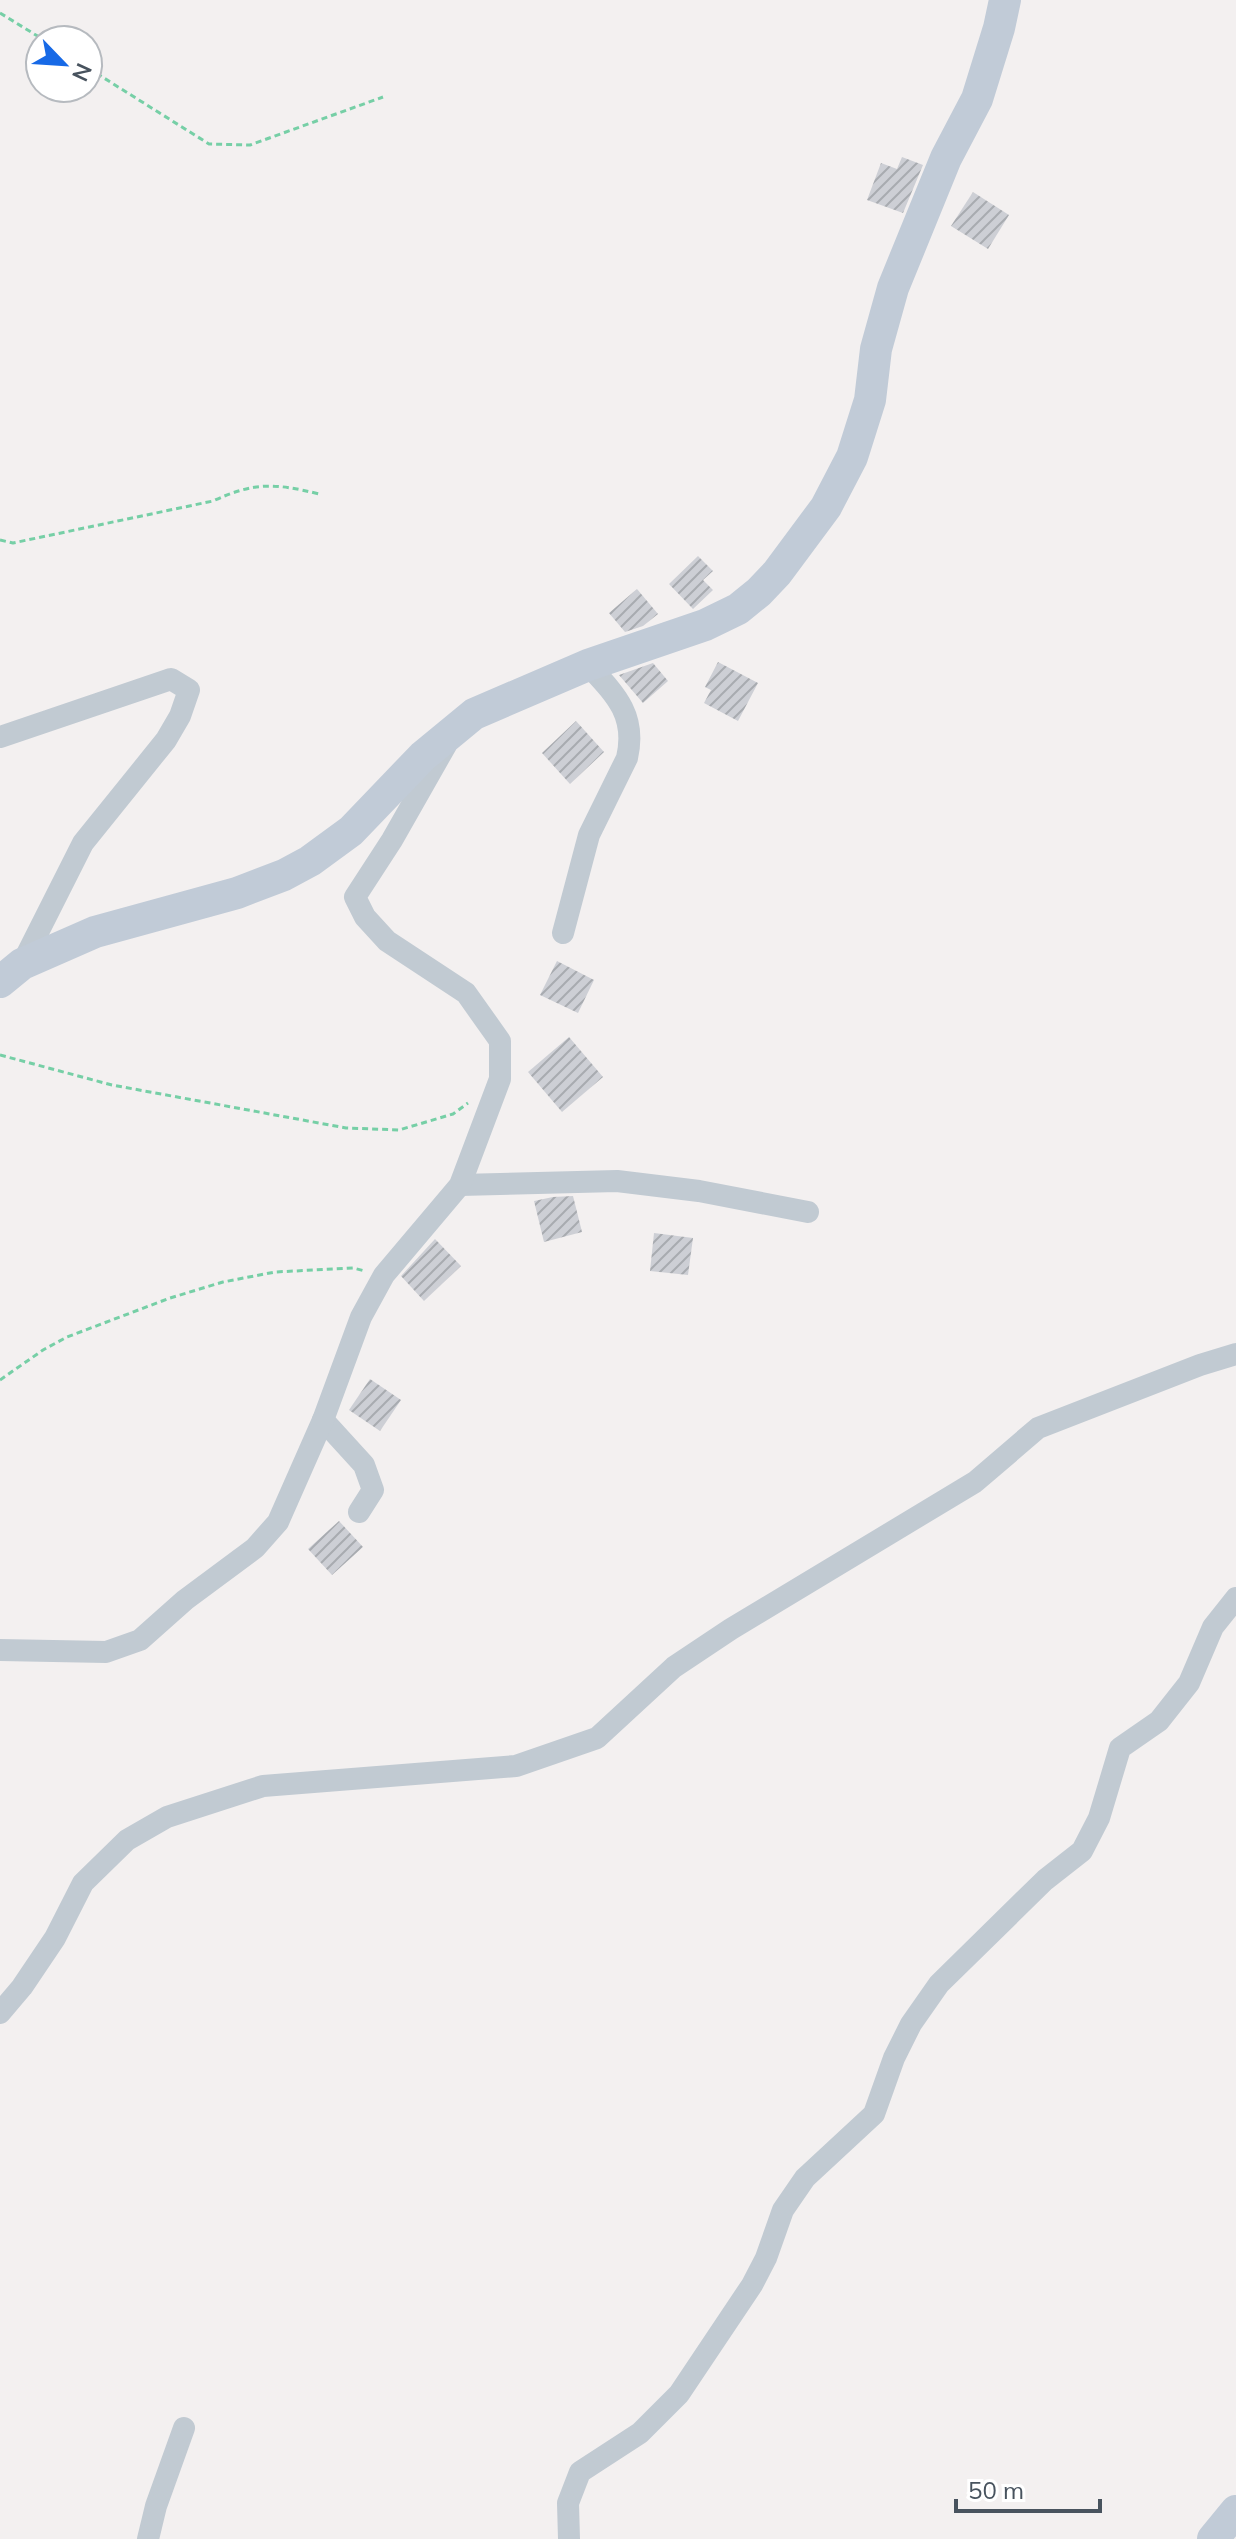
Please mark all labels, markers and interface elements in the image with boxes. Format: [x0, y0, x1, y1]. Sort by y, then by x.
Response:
north arrow [24, 24, 104, 104]
text: N [66, 59, 98, 86]
scale bar [956, 2463, 1100, 2513]
text: 50 m [968, 2475, 1024, 2505]

